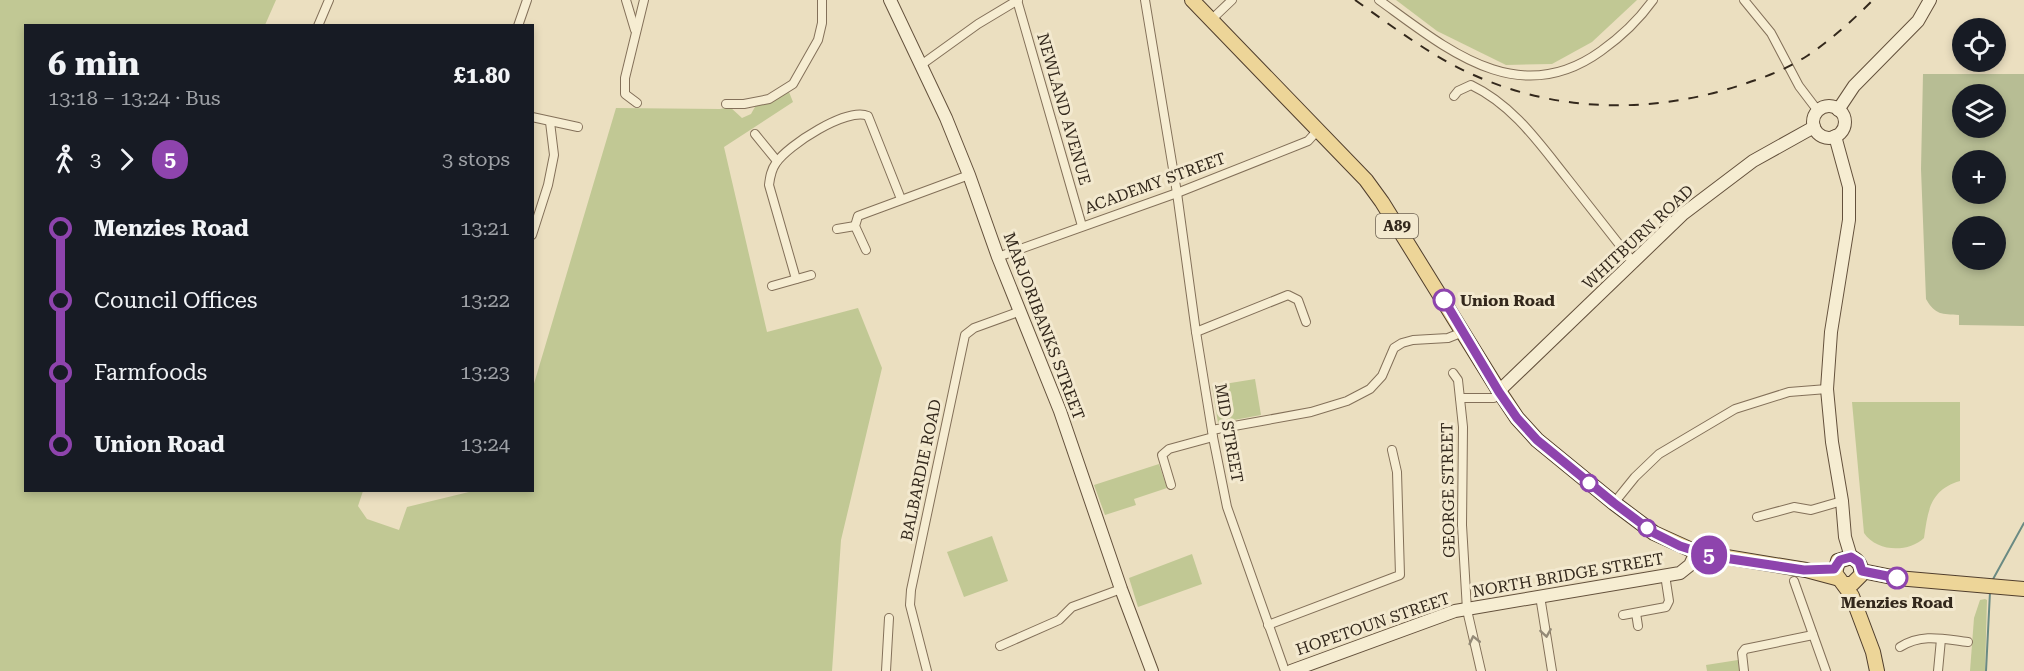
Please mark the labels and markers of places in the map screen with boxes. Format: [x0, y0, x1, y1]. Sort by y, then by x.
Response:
marker: Union Road [1433, 289, 1455, 311]
place label: Union Road [1460, 291, 1555, 310]
unlabelled marker [1580, 474, 1598, 492]
unlabelled marker [1638, 519, 1656, 537]
marker: Menzies Road [1886, 567, 1908, 589]
place label: Menzies Road [1841, 593, 1954, 612]

